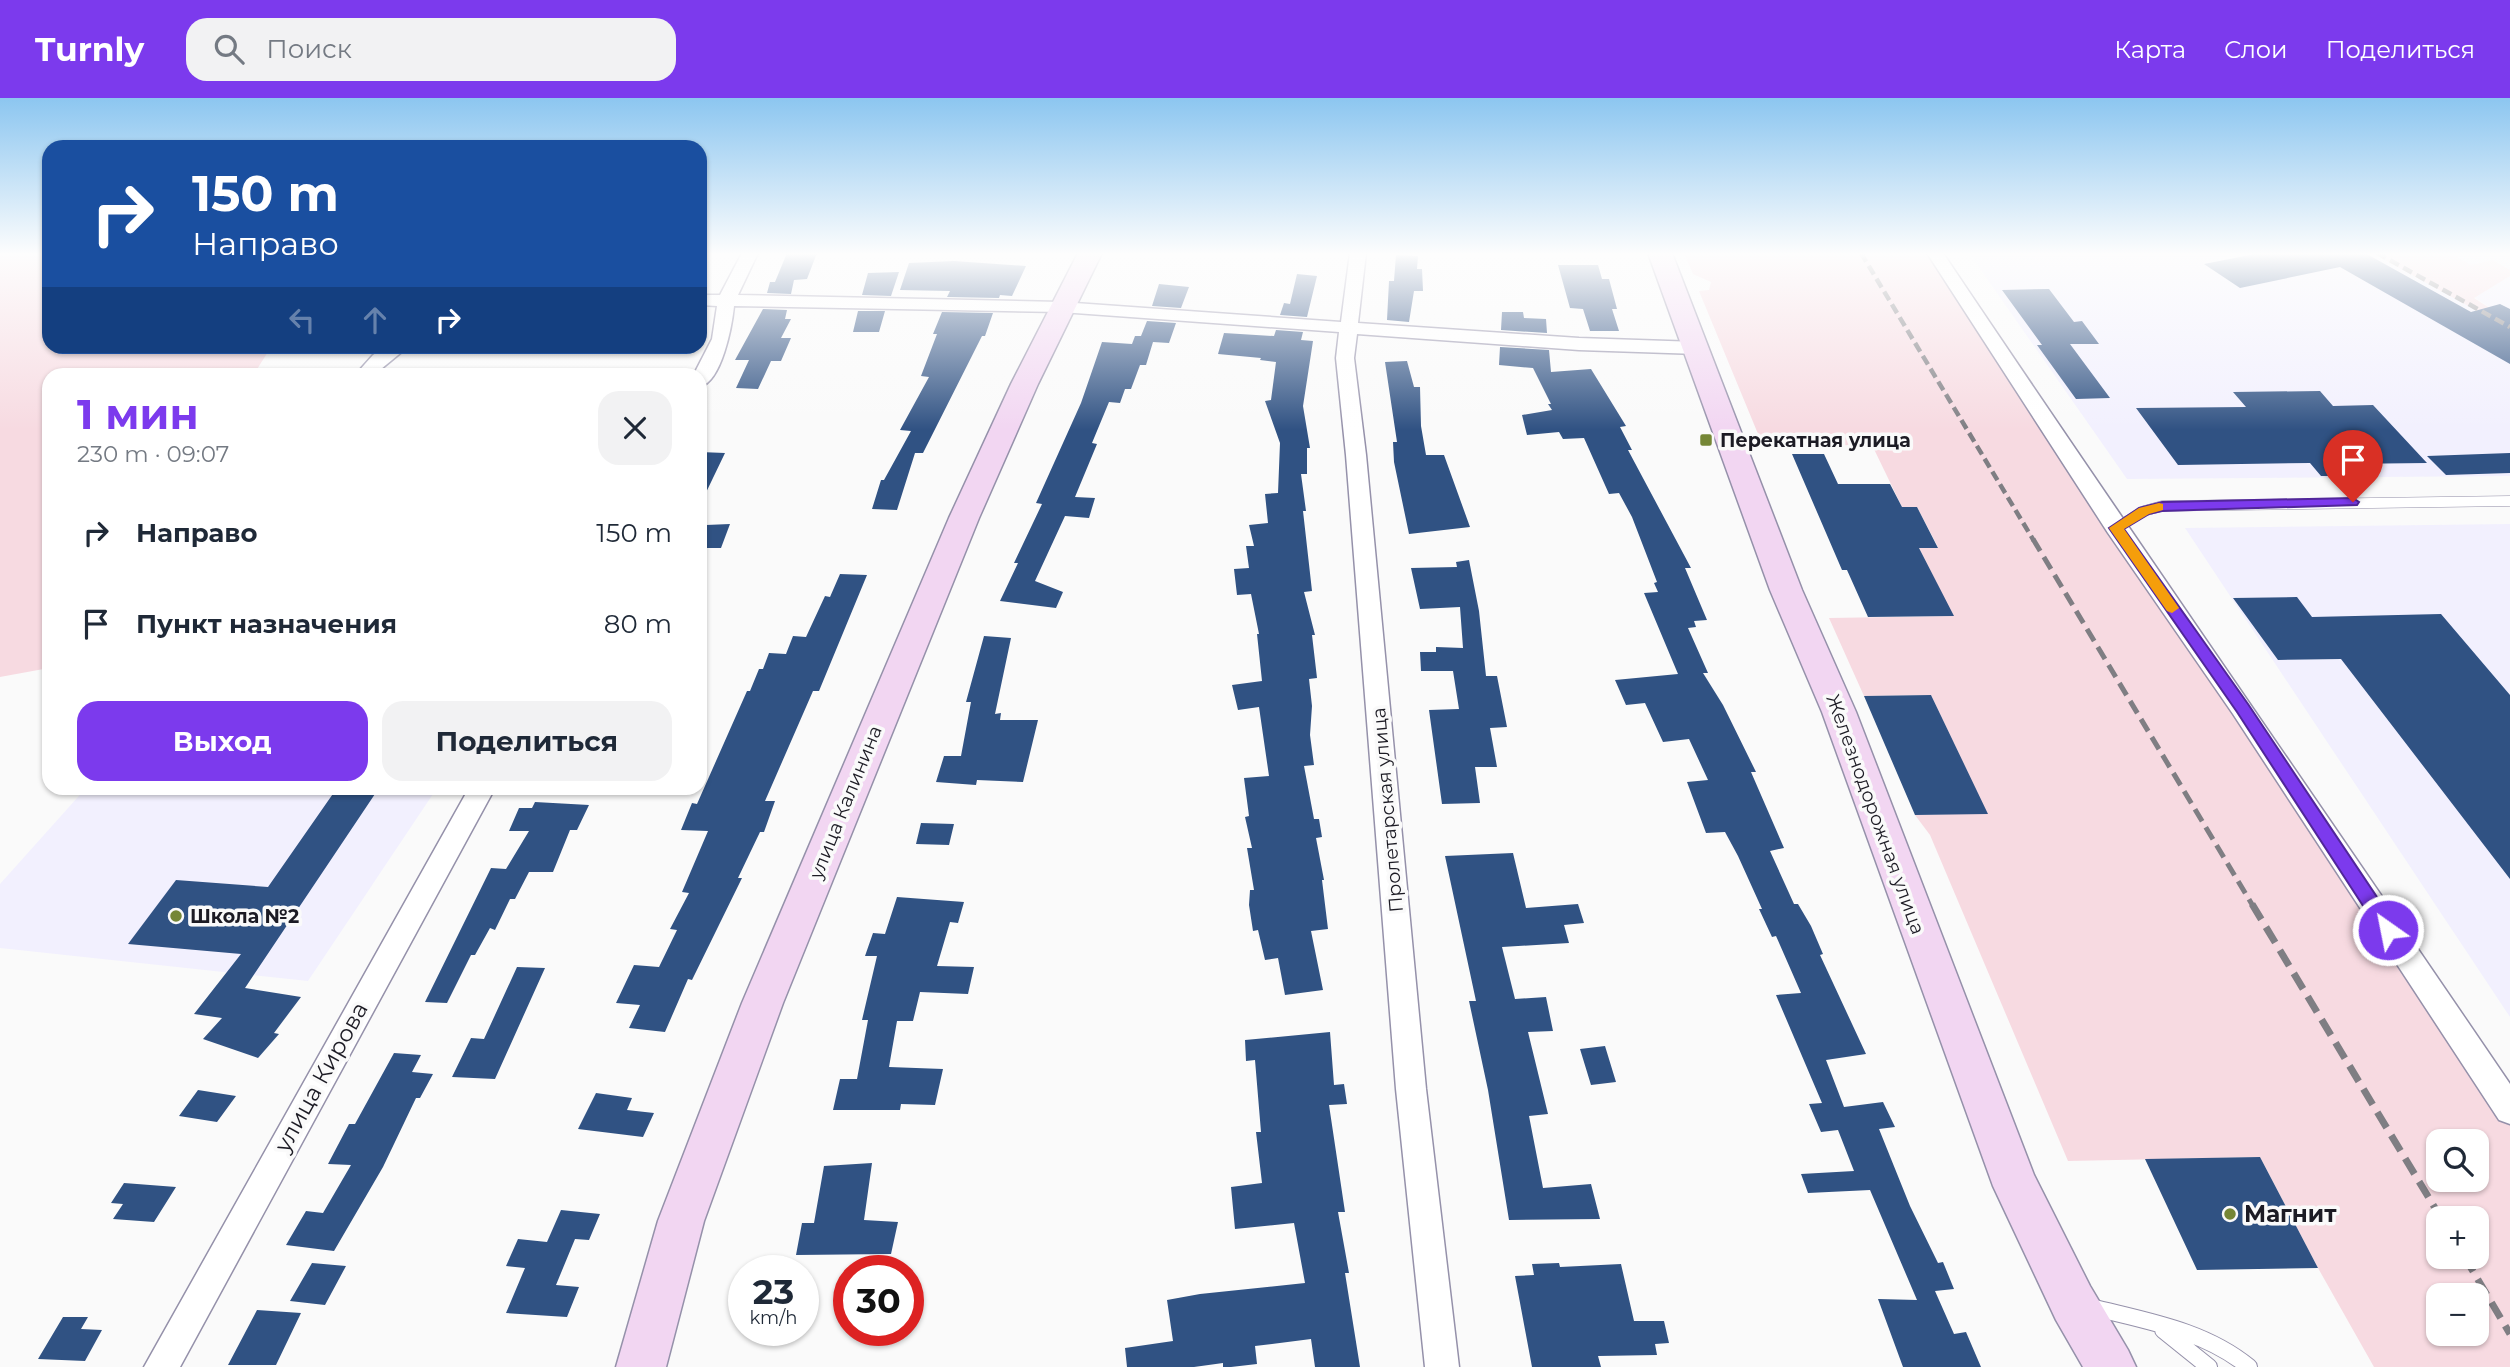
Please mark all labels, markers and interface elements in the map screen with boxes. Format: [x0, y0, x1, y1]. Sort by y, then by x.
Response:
search box [186, 18, 676, 81]
text: Turnly [35, 29, 144, 69]
icon: search [210, 30, 248, 68]
text: Поиск [266, 33, 352, 65]
text: Карта [2114, 35, 2186, 64]
text: Слои [2224, 35, 2288, 64]
text: Поделиться [2326, 35, 2475, 64]
text: 150 m [192, 164, 339, 223]
icon: right [77, 168, 168, 259]
text: Направо [192, 224, 339, 263]
icon: left [283, 301, 321, 339]
icon: ahead [356, 301, 394, 339]
icon: right [429, 301, 467, 339]
text: 1 мин [77, 388, 199, 440]
button: close [598, 391, 672, 465]
place label: Перекатная улица [1720, 429, 1911, 452]
pin [2323, 430, 2383, 502]
marker: Перекатная улица [1698, 432, 1714, 448]
text: 230 m · 09:07 [77, 440, 229, 468]
icon: arrive [2334, 441, 2372, 479]
icon: right [77, 514, 115, 552]
text: Направо [136, 517, 257, 549]
text: 150 m [596, 517, 672, 549]
icon: arrive [77, 605, 115, 643]
text: Пункт назначения [136, 608, 397, 640]
text: 80 m [604, 608, 672, 640]
street label: Железнодорожная улица [1821, 691, 1930, 937]
button: Выход [77, 701, 368, 781]
button: Поделиться [382, 701, 672, 781]
street label: Пролетарская улица [1367, 707, 1408, 913]
street label: улица Калинина [804, 722, 887, 883]
position arrow [2351, 893, 2425, 967]
place label: Школа №2 [190, 905, 299, 928]
marker: Школа №2 [168, 908, 184, 924]
street label: улица Кирова [268, 997, 374, 1158]
map controls [2426, 1129, 2489, 1346]
button: search [2426, 1129, 2489, 1192]
place label: Магнит [2244, 1200, 2337, 1228]
marker: Магнит [2222, 1206, 2238, 1222]
button: + [2426, 1206, 2489, 1269]
speed limit sign: 30 [833, 1255, 924, 1346]
text: 23 [753, 1270, 794, 1313]
button: − [2426, 1283, 2489, 1346]
text: km/h [749, 1307, 798, 1329]

